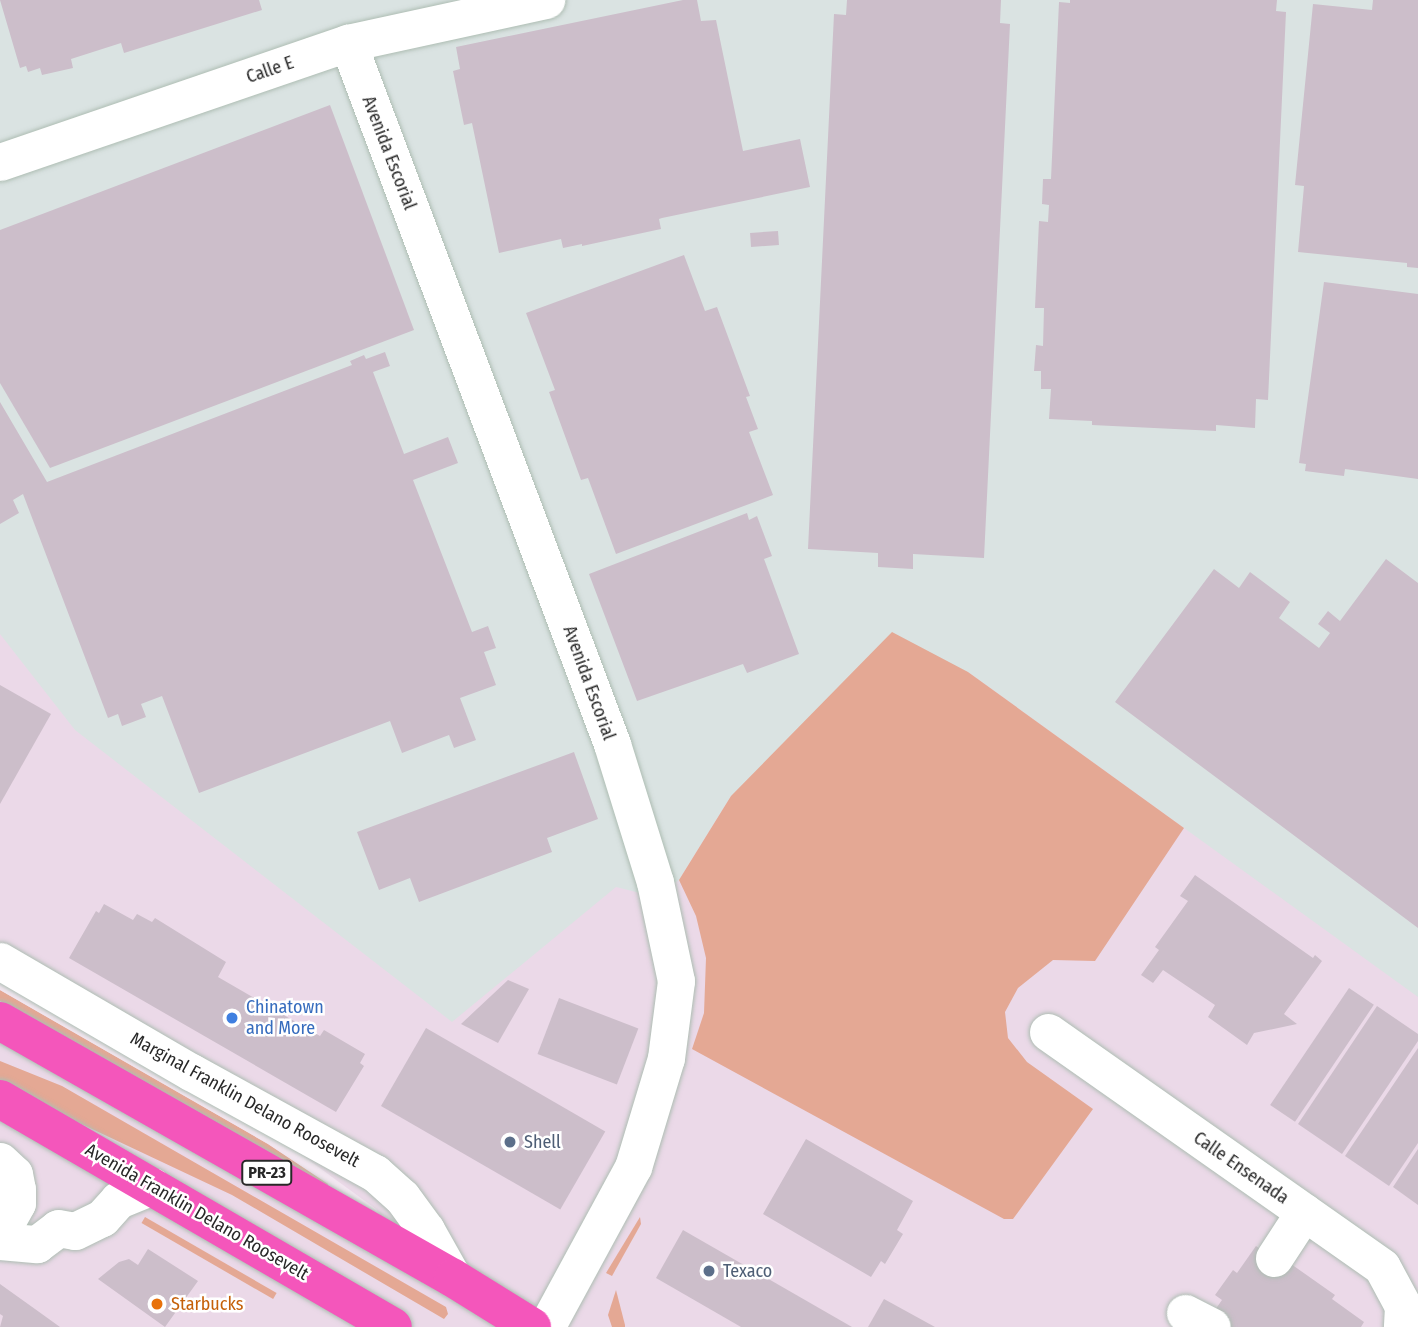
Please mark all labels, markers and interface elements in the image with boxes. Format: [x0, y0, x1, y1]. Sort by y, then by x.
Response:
street label: Calle E [244, 52, 296, 88]
street label: Avenida Escorial [357, 93, 421, 213]
street label: Avenida Escorial [558, 623, 620, 743]
place label: Chinatown and More [246, 997, 324, 1040]
marker: Chinatown and More [224, 1010, 240, 1026]
street label: Marginal Franklin Delano Roosevelt [127, 1028, 363, 1172]
street label: Calle Ensenada [1189, 1127, 1293, 1209]
place label: Shell [524, 1131, 561, 1153]
marker: Shell [502, 1134, 518, 1150]
street label: Avenida Franklin Delano Roosevelt [82, 1139, 312, 1285]
road number: PR-23 [241, 1161, 293, 1186]
place label: Texaco [723, 1260, 772, 1282]
marker: Texaco [701, 1263, 717, 1279]
place label: Starbucks [171, 1293, 243, 1315]
marker: Starbucks [149, 1296, 165, 1312]

